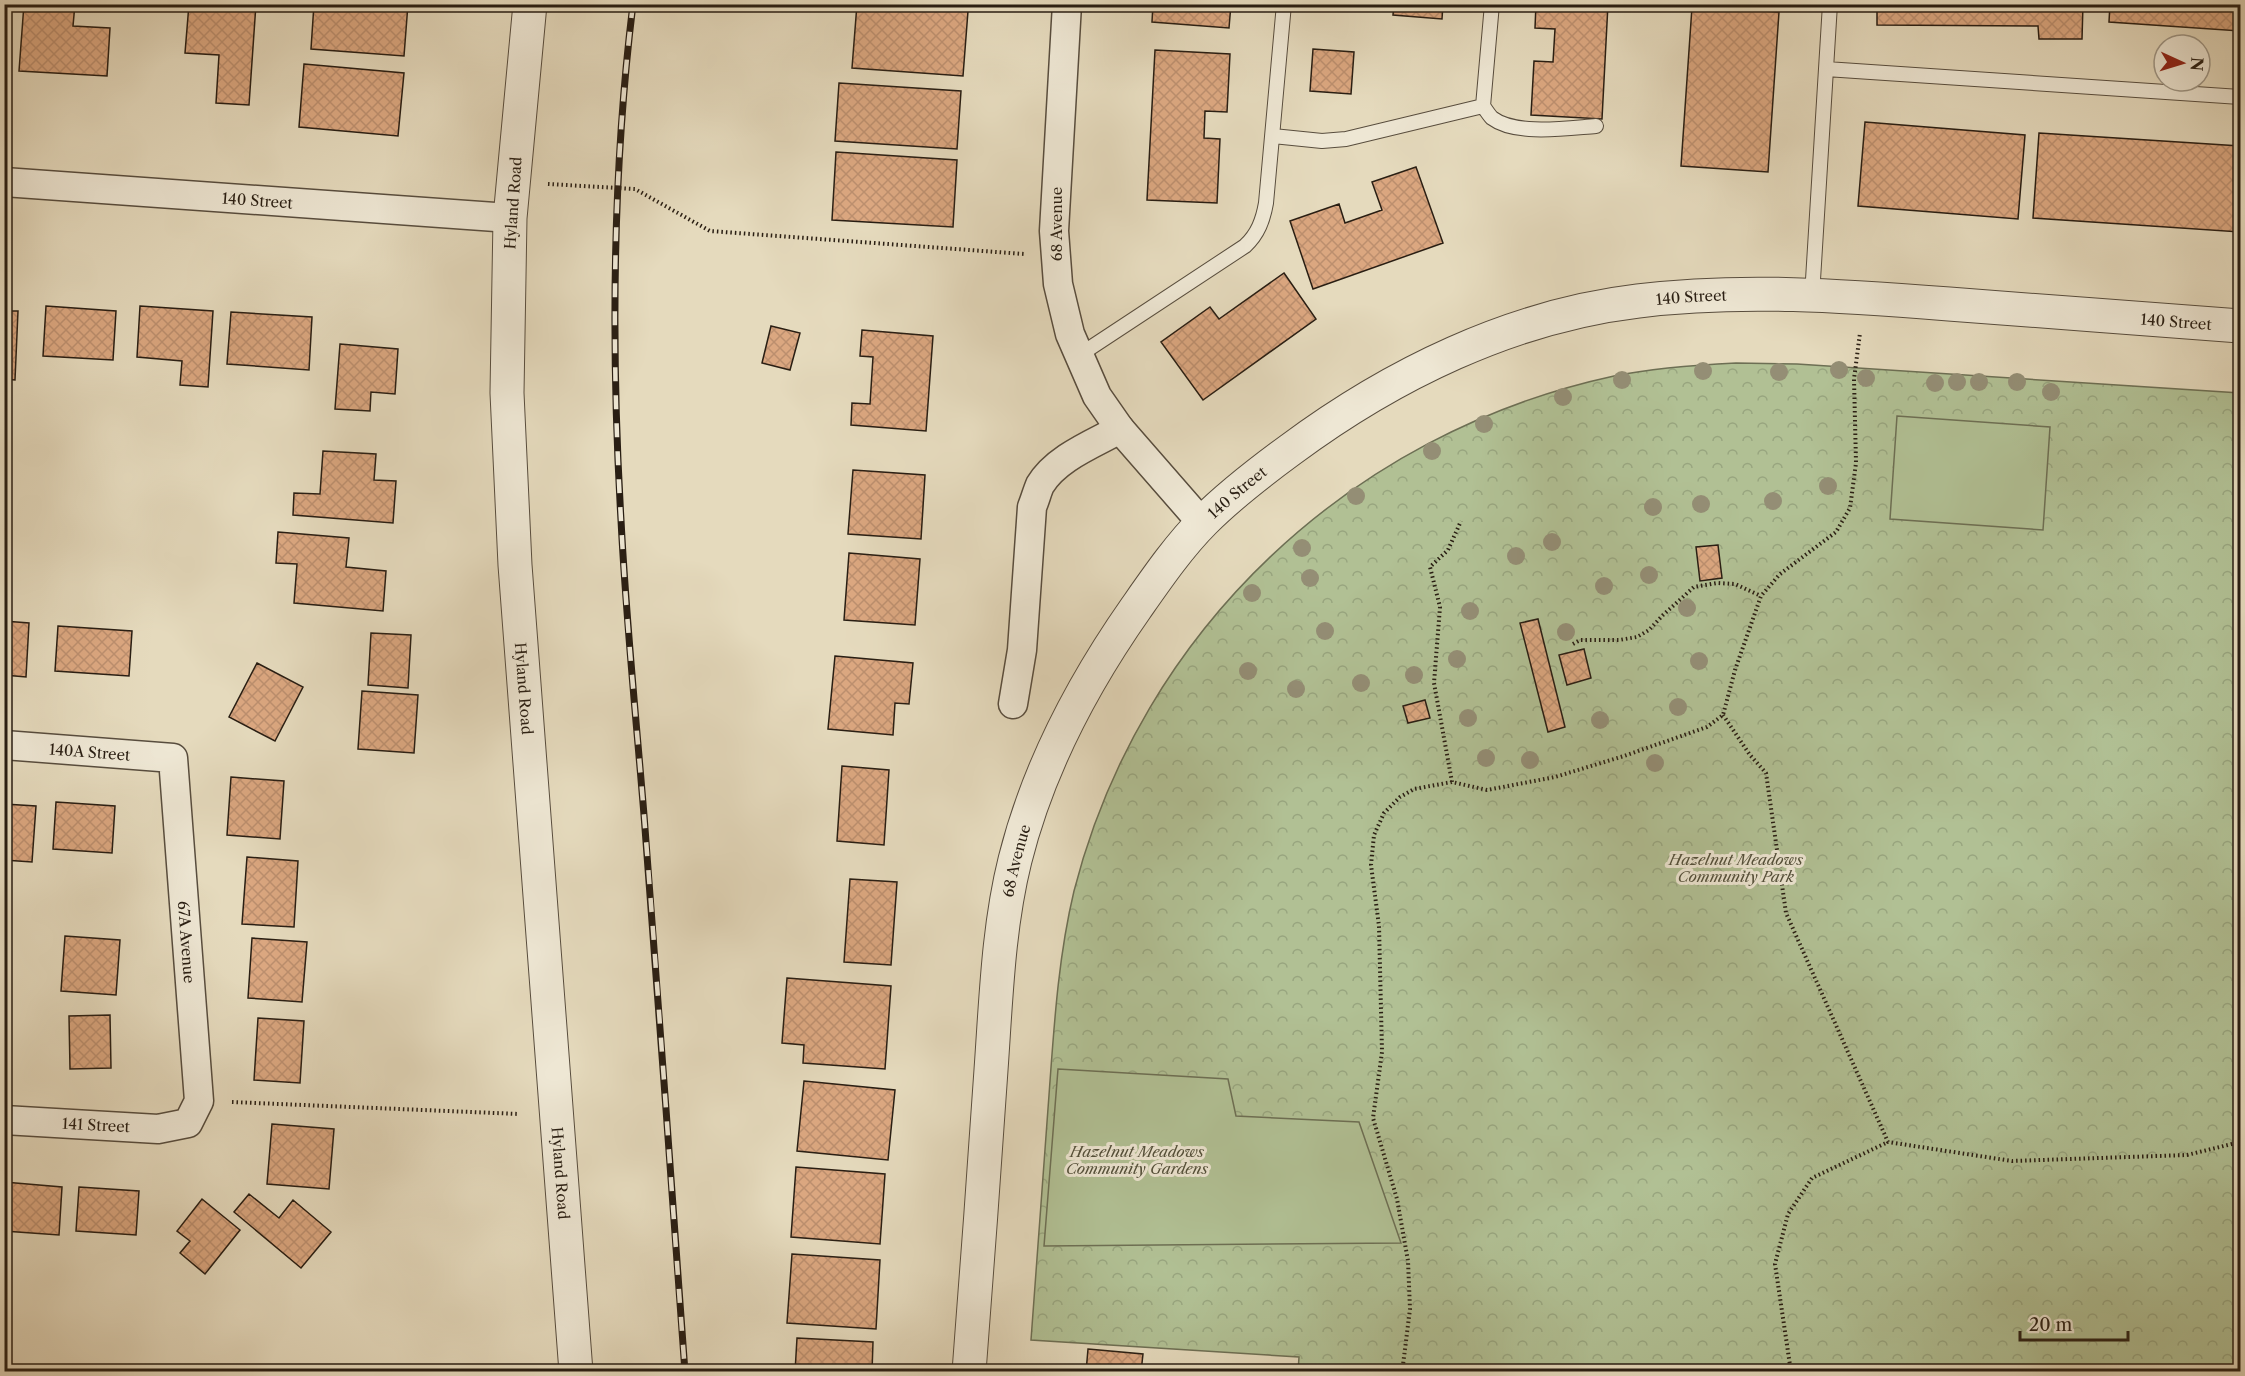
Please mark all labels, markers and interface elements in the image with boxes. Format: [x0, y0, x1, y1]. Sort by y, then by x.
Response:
north arrow [2152, 33, 2212, 93]
text: N [2186, 56, 2207, 72]
street label: Hyland Road [500, 156, 526, 250]
street label: 68 Avenue [1047, 187, 1066, 261]
street label: 140 Street [221, 188, 294, 212]
street label: 140 Street [1655, 285, 1728, 308]
street label: 140 Street [2140, 309, 2213, 333]
street label: 140 Street [1203, 461, 1271, 522]
street label: Hyland Road [511, 642, 537, 736]
street label: 140A Street [48, 739, 132, 764]
street label: 68 Avenue [998, 822, 1034, 899]
park label: Hazelnut Meadows Community Park [1668, 850, 1804, 886]
street label: 67A Avenue [174, 900, 200, 984]
street label: 141 Street [62, 1114, 131, 1136]
street label: Hyland Road [548, 1126, 574, 1220]
park label: Hazelnut Meadows Community Gardens [1066, 1142, 1208, 1178]
scale bar [2020, 1304, 2128, 1342]
text: 20 m [2029, 1314, 2073, 1336]

